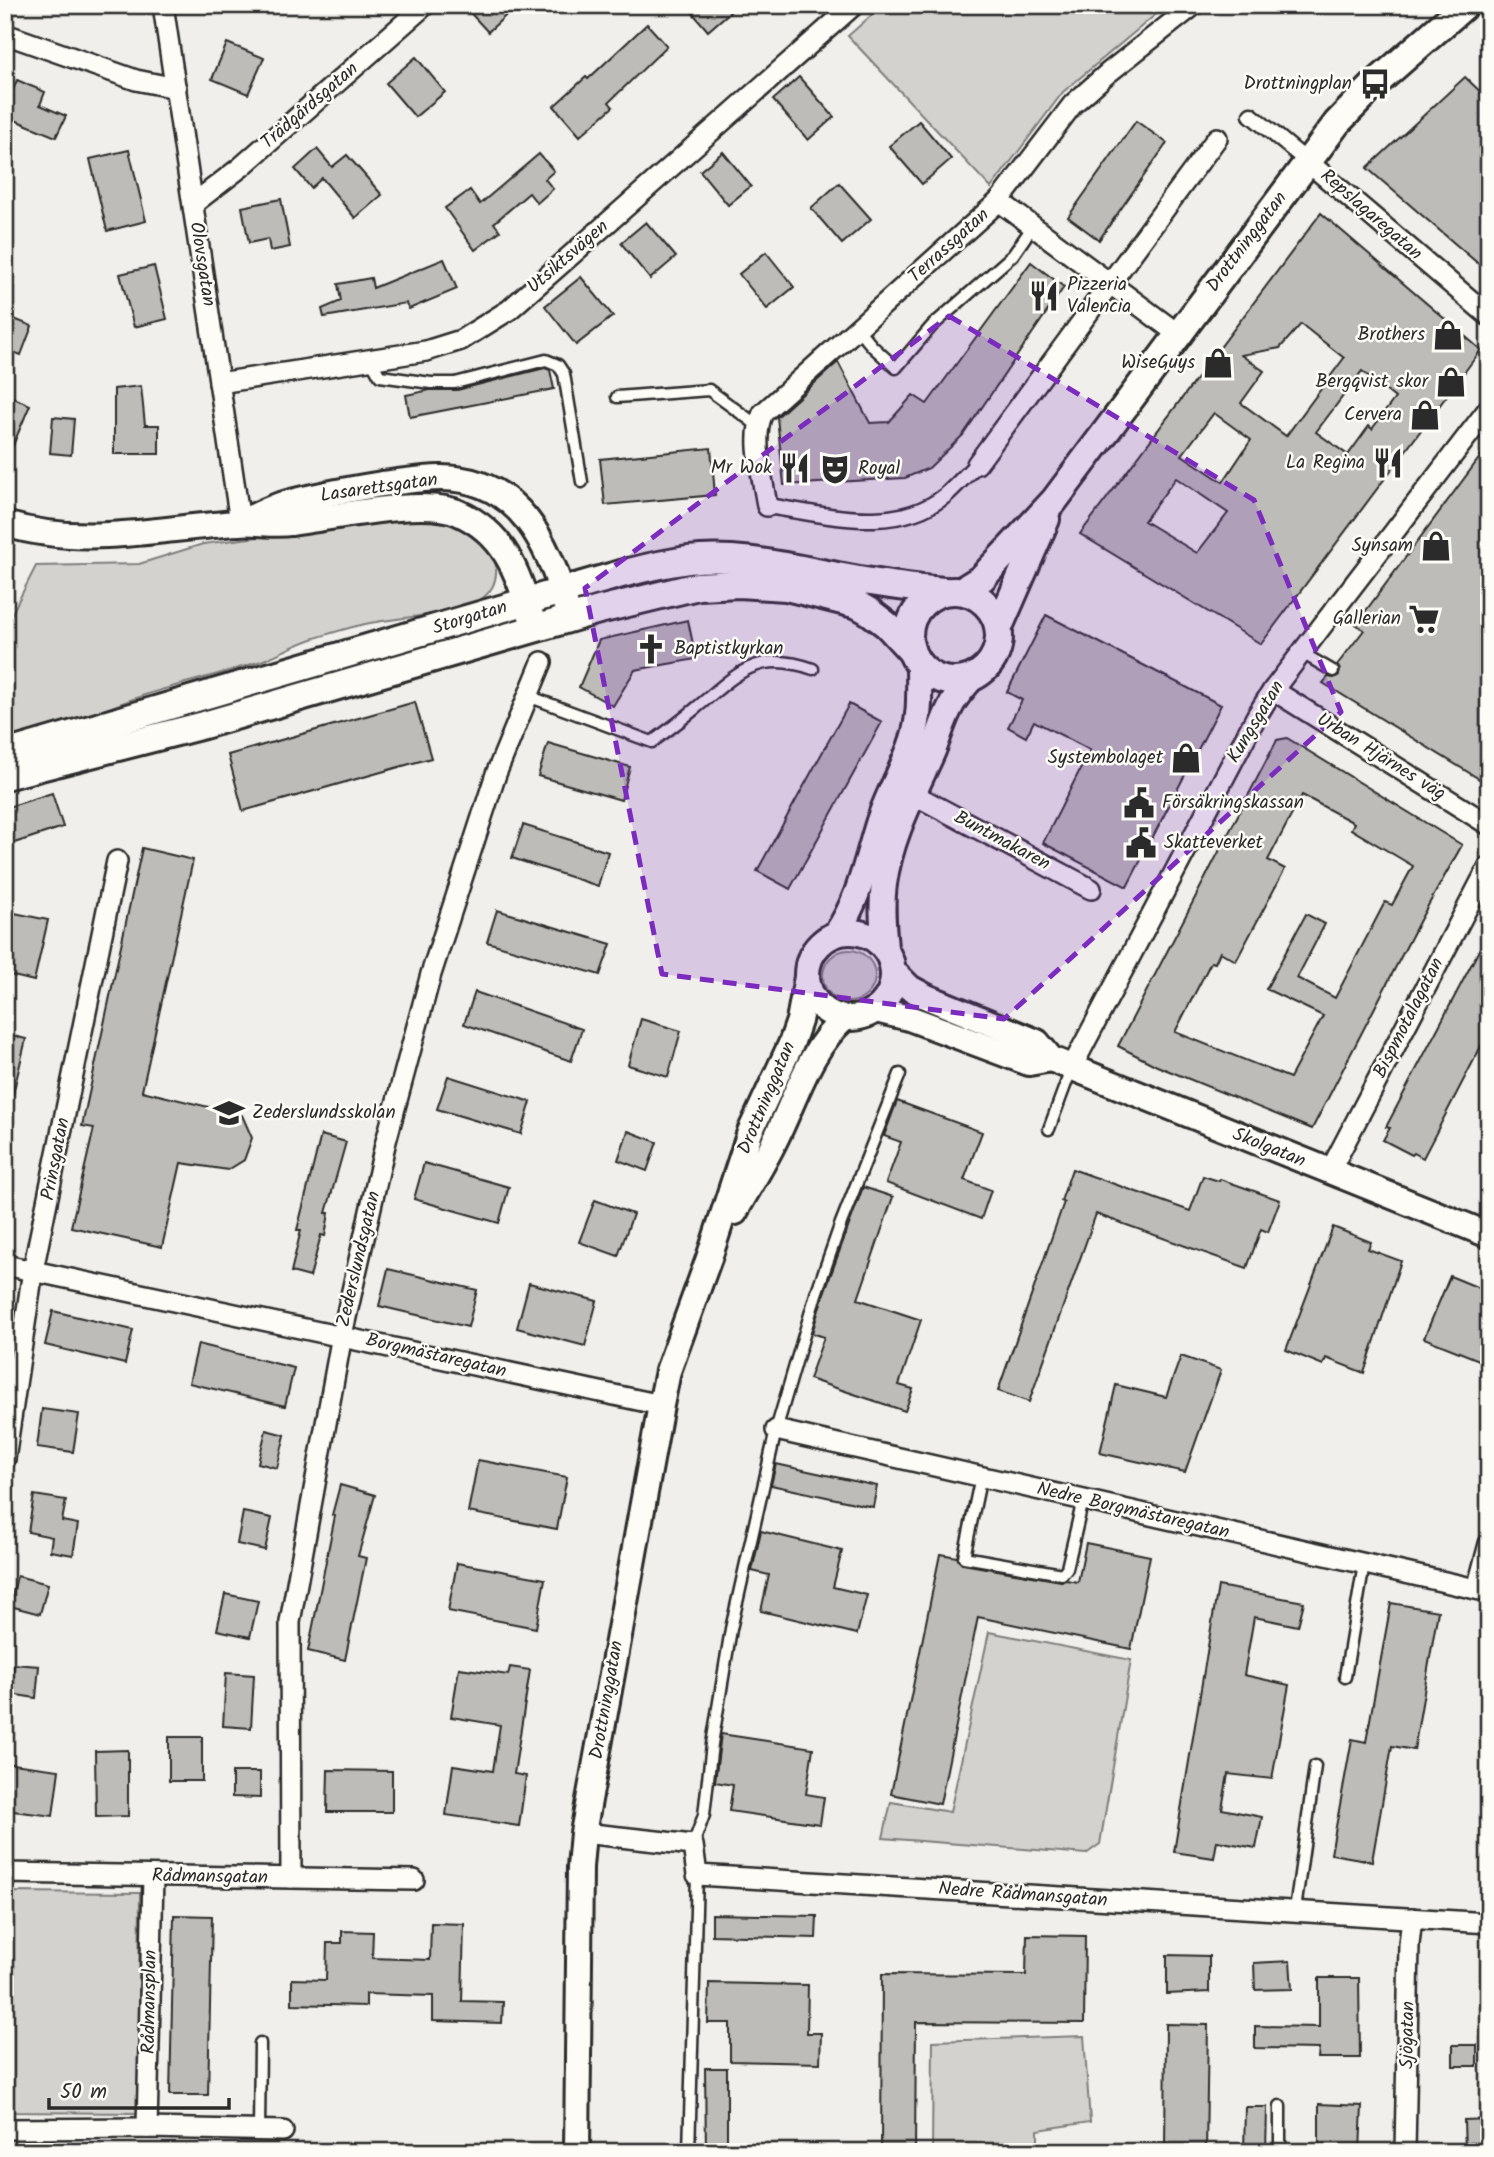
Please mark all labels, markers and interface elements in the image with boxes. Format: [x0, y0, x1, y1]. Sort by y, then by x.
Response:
street label: Trädgårdsgatan [254, 55, 366, 157]
bus stop icon: Drottningplan [1358, 67, 1392, 101]
place label: Drottningplan [1244, 69, 1352, 99]
street label: Repslagaregatan [1313, 162, 1429, 268]
street label: Drottninggatan [1199, 185, 1295, 299]
street label: Terrassgatan [902, 201, 996, 291]
street label: Utsiktsvägen [520, 213, 616, 301]
street label: Olovsgatan [181, 219, 223, 309]
place label: Pizzeria Valencia [1067, 270, 1131, 322]
restaurant icon: Pizzeria Valencia [1027, 279, 1061, 313]
shop icon: Brothers [1431, 318, 1465, 352]
place label: Brothers [1358, 320, 1425, 350]
shop icon: WiseGuys [1201, 346, 1235, 380]
place label: WiseGuys [1121, 348, 1195, 378]
shop icon: Bergqvist skor [1434, 365, 1468, 399]
place label: Bergqvist skor [1316, 367, 1430, 397]
shop icon: Cervera [1408, 398, 1442, 432]
place label: Cervera [1344, 400, 1402, 430]
restaurant icon: La Regina [1371, 446, 1405, 480]
place label: La Regina [1286, 448, 1365, 478]
restaurant icon: Mr Wok [778, 451, 812, 485]
theatre icon: Royal [818, 452, 852, 486]
place label: Mr Wok [711, 453, 772, 483]
place label: Royal [858, 454, 901, 484]
street label: Lasarettsgatan [318, 465, 440, 511]
shop icon: Synsam [1419, 529, 1453, 563]
place label: Synsam [1352, 531, 1413, 561]
street label: Storgatan [429, 592, 511, 644]
supermarket icon: Gallerian [1407, 602, 1441, 636]
place label: Gallerian [1333, 604, 1401, 634]
church icon: Baptistkyrkan [634, 632, 668, 666]
place label: Baptistkyrkan [674, 634, 783, 664]
street label: Kungsgatan [1219, 675, 1293, 769]
street label: Urban Hjärnes väg [1311, 705, 1451, 809]
shop icon: Systembolaget [1169, 741, 1203, 775]
place label: Systembolaget [1048, 743, 1164, 773]
public building icon: Försäkringskassan [1122, 786, 1156, 820]
place label: Försäkringskassan [1162, 788, 1304, 818]
street label: Buntmakaren [948, 803, 1056, 879]
public building icon: Skatteverket [1124, 826, 1158, 860]
place label: Skatteverket [1164, 828, 1263, 858]
street label: Bispmotalagatan [1366, 953, 1452, 1083]
street label: Drottninggatan [730, 1037, 804, 1159]
school or university icon: Zederslundsskolan [212, 1096, 246, 1130]
place label: Zederslundsskolan [252, 1098, 396, 1128]
street label: Prinsgatan [33, 1115, 79, 1203]
street label: Skolgatan [1228, 1120, 1310, 1176]
street label: Zederslundsgatan [329, 1188, 389, 1330]
street label: Borgmästaregatan [363, 1325, 509, 1387]
street label: Nedre Borgmästaregatan [1034, 1474, 1232, 1548]
street label: Drottninggatan [582, 1638, 632, 1762]
street label: Rådmansgatan [152, 1861, 268, 1893]
street label: Nedre Rådmansgatan [937, 1874, 1109, 1916]
street label: Rådmansplan [134, 1949, 166, 2055]
street label: Sjögatan [1392, 2001, 1424, 2069]
scale bar [49, 2066, 229, 2110]
text: 50 m [60, 2076, 107, 2109]

